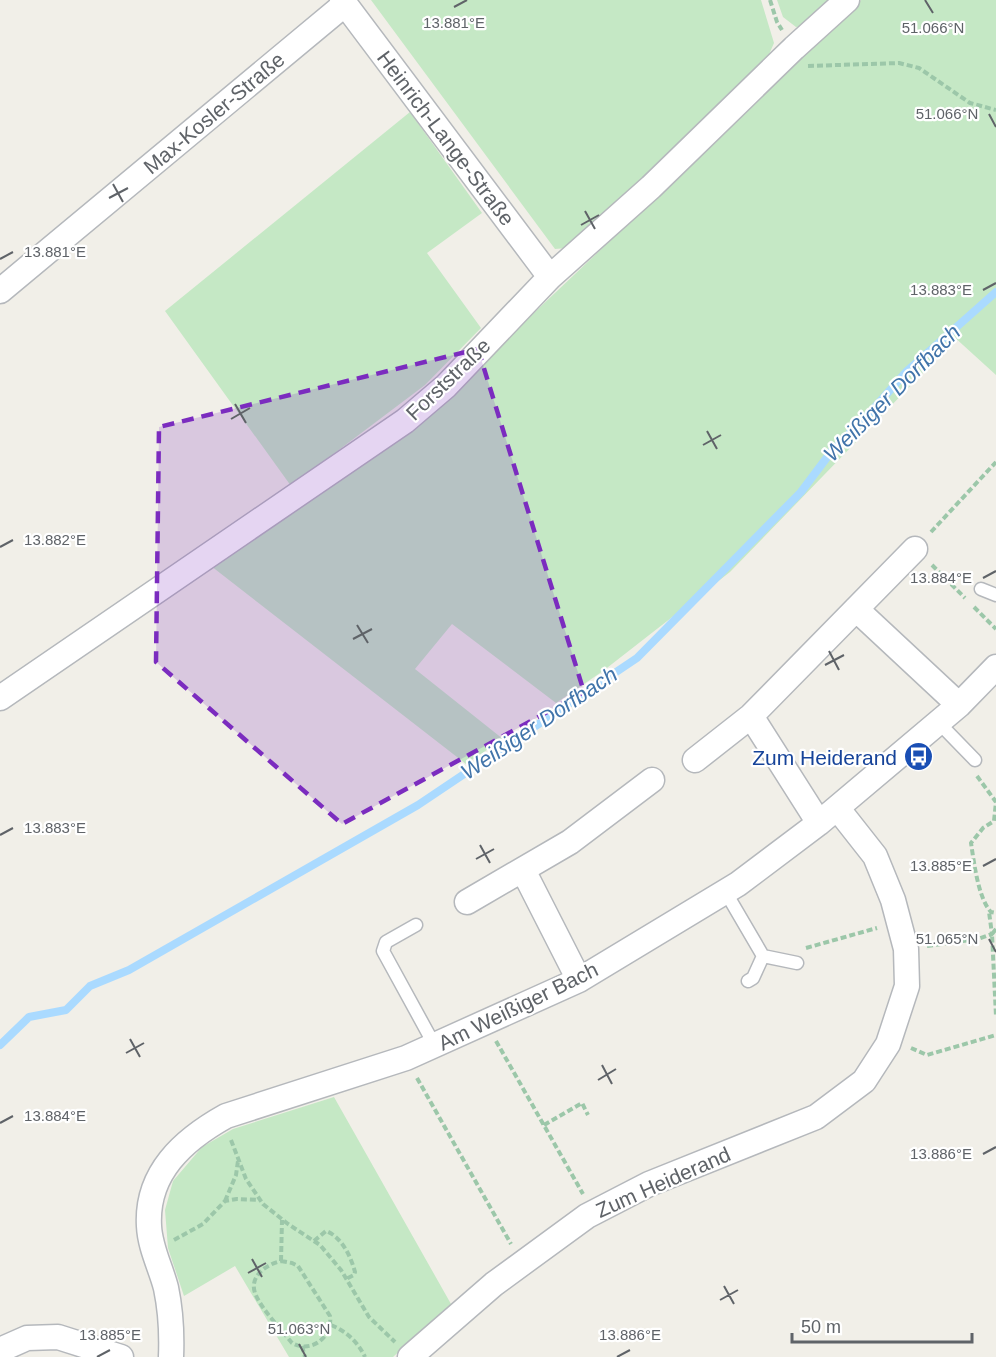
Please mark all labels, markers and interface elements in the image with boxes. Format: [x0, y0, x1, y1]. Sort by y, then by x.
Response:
text: 13.881°E [423, 14, 485, 31]
text: 51.066°N [902, 19, 964, 36]
street label: Heinrich-Lange-Straße [373, 46, 519, 230]
street label: Max-Kosler-Straße [139, 48, 289, 178]
text: 51.066°N [916, 105, 978, 122]
text: 13.881°E [24, 243, 86, 260]
text: 13.883°E [910, 281, 972, 298]
water label: Weißiger Dorfbach [818, 319, 966, 467]
street label: Forststraße [401, 333, 495, 425]
text: 13.882°E [24, 531, 86, 548]
text: 13.884°E [910, 569, 972, 586]
water label: Weißiger Dorfbach [456, 661, 622, 785]
bus stop icon: Zum Heiderand [902, 741, 934, 773]
place label: Zum Heiderand [752, 746, 897, 769]
text: 13.883°E [24, 819, 86, 836]
text: 13.885°E [910, 857, 972, 874]
text: 51.065°N [916, 930, 978, 947]
street label: Am Weißiger Bach [434, 957, 602, 1055]
text: 13.884°E [24, 1107, 86, 1124]
street label: Zum Heiderand [592, 1142, 734, 1222]
text: 13.886°E [910, 1145, 972, 1162]
scale bar [792, 1306, 972, 1344]
text: 50 m [801, 1317, 841, 1337]
text: 51.063°N [268, 1320, 330, 1337]
text: 13.885°E [79, 1326, 141, 1343]
text: 13.886°E [599, 1326, 661, 1343]

